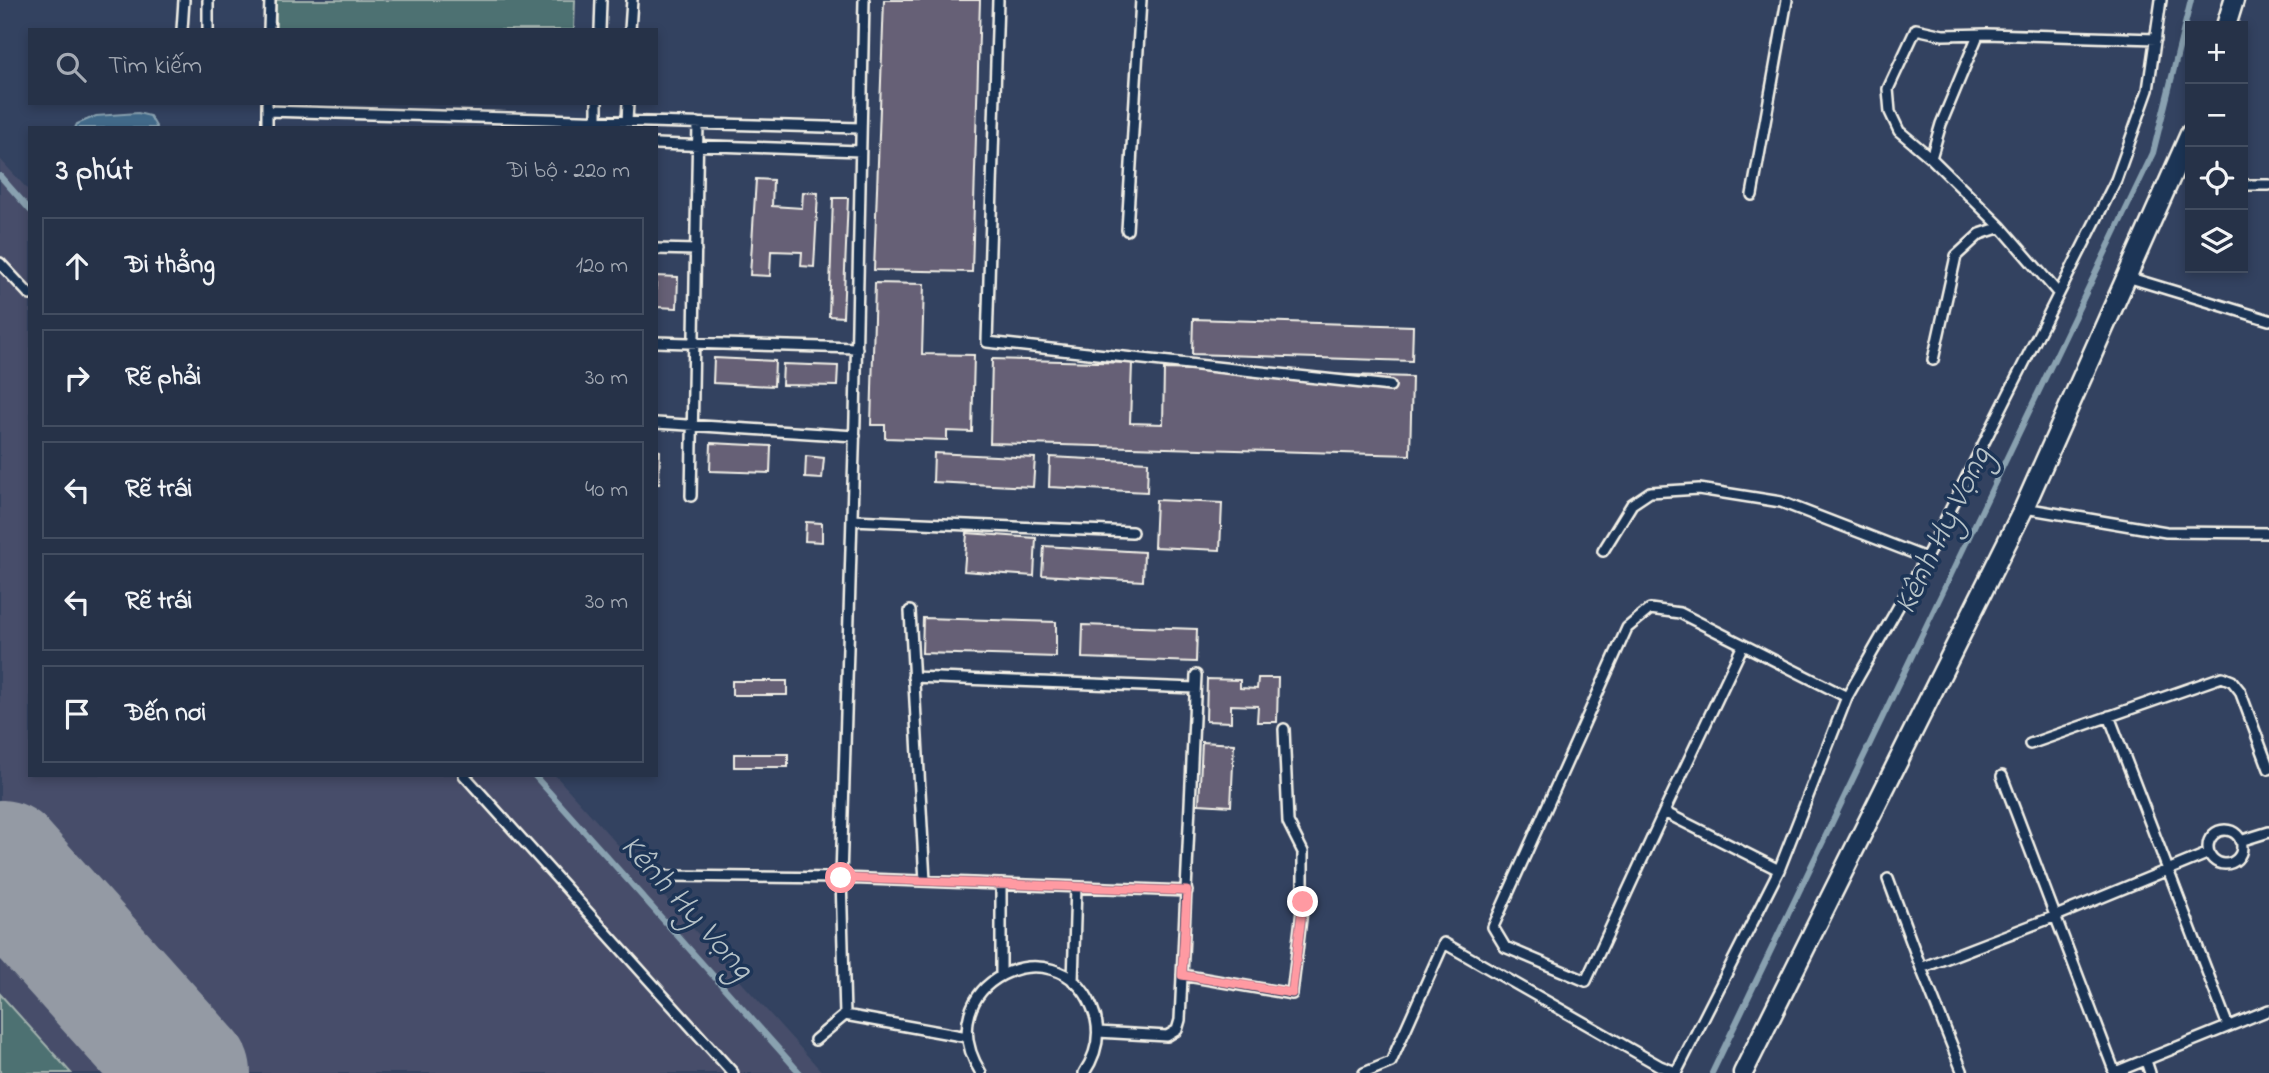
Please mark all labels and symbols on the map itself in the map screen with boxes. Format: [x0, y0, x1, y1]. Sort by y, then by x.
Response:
water label: Kênh Hy Vọng [1883, 438, 2007, 623]
water label: Kênh Hy Vọng [607, 825, 765, 993]
route start [825, 862, 856, 893]
route end [1287, 886, 1318, 917]

